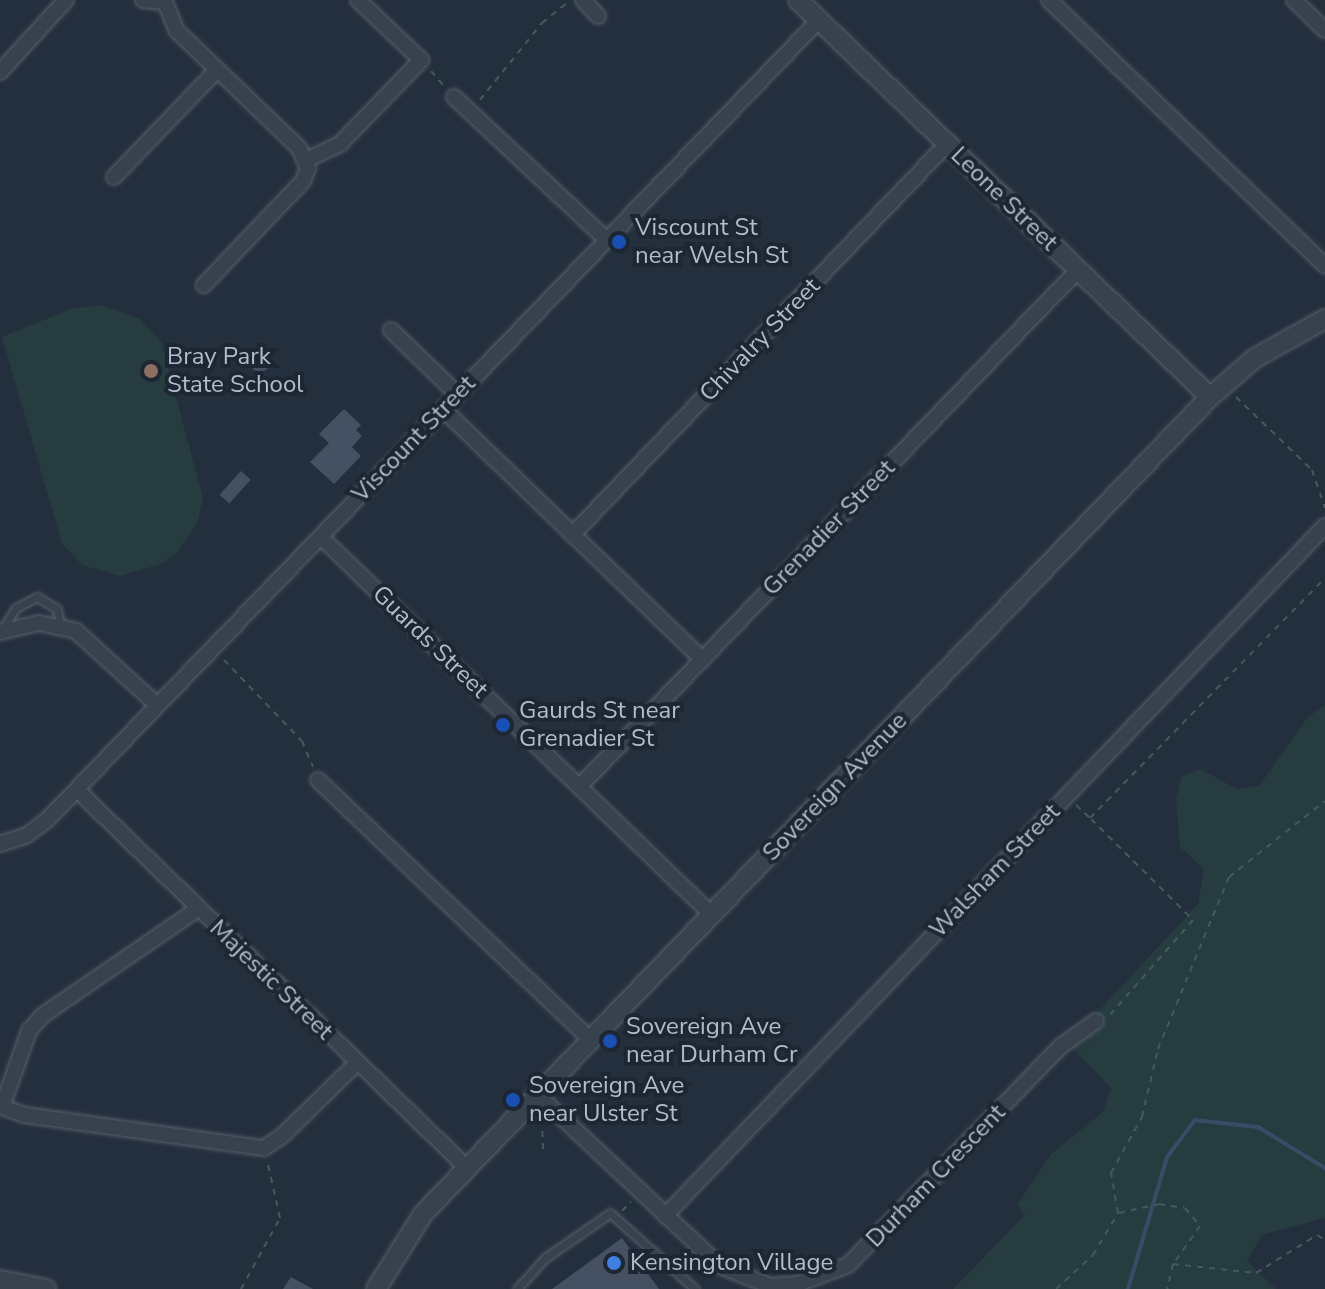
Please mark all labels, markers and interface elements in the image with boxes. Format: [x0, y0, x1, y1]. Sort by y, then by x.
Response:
street label: Leone Street [945, 141, 1063, 257]
place label: Viscount St near Welsh St [635, 214, 788, 270]
marker: Viscount St near Welsh St [610, 233, 628, 251]
street label: Chivalry Street [694, 272, 826, 408]
place label: Bray Park State School [167, 343, 303, 399]
marker: Bray Park State School [142, 362, 160, 380]
street label: Viscount Street [346, 370, 482, 508]
street label: Grenadier Street [757, 454, 901, 602]
street label: Guards Street [366, 580, 494, 704]
place label: Gaurds St near Grenadier St [519, 697, 680, 753]
street label: Sovereign Avenue [757, 707, 913, 867]
marker: Gaurds St near Grenadier St [494, 716, 512, 734]
street label: Walsham Street [924, 798, 1066, 944]
street label: Majestic Street [204, 914, 338, 1046]
place label: Sovereign Ave near Durham Cr [626, 1013, 798, 1069]
marker: Sovereign Ave near Durham Cr [601, 1032, 619, 1050]
place label: Sovereign Ave near Ulster St [529, 1072, 684, 1128]
marker: Sovereign Ave near Ulster St [504, 1091, 522, 1109]
street label: Durham Crescent [861, 1099, 1011, 1253]
place label: Kensington Village [630, 1249, 833, 1277]
marker: Kensington Village [605, 1254, 623, 1272]

